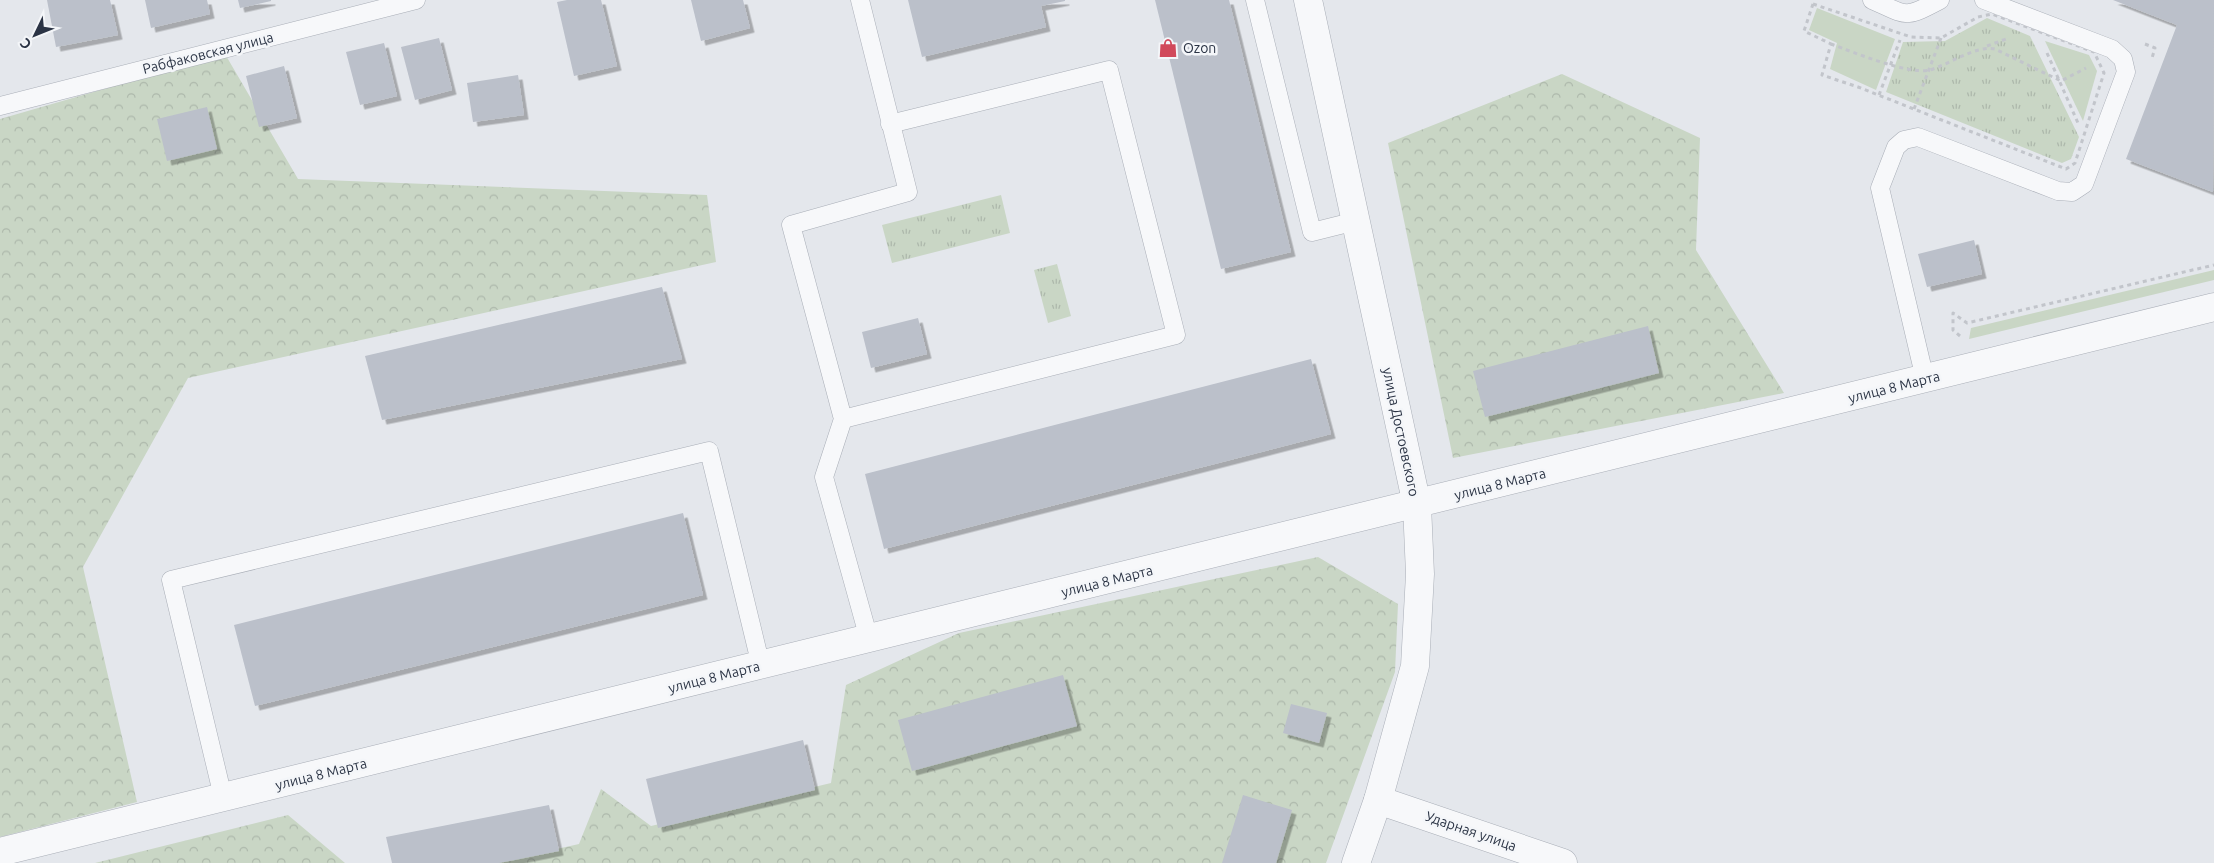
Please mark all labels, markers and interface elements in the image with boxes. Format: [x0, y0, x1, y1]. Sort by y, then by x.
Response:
north arrow [10, 10, 60, 60]
street label: Рабфаковская улица [141, 29, 275, 77]
text: С [17, 35, 34, 53]
shop icon: Ozon [1157, 37, 1179, 59]
place label: Ozon [1183, 40, 1216, 56]
street label: улица Достоевского [1380, 366, 1422, 498]
street label: улица 8 Марта [1847, 368, 1941, 406]
street label: улица 8 Марта [1453, 465, 1547, 503]
street label: улица 8 Марта [1060, 562, 1154, 600]
street label: улица 8 Марта [667, 658, 761, 696]
street label: улица 8 Марта [274, 755, 368, 793]
street label: Ударная улица [1423, 808, 1519, 854]

